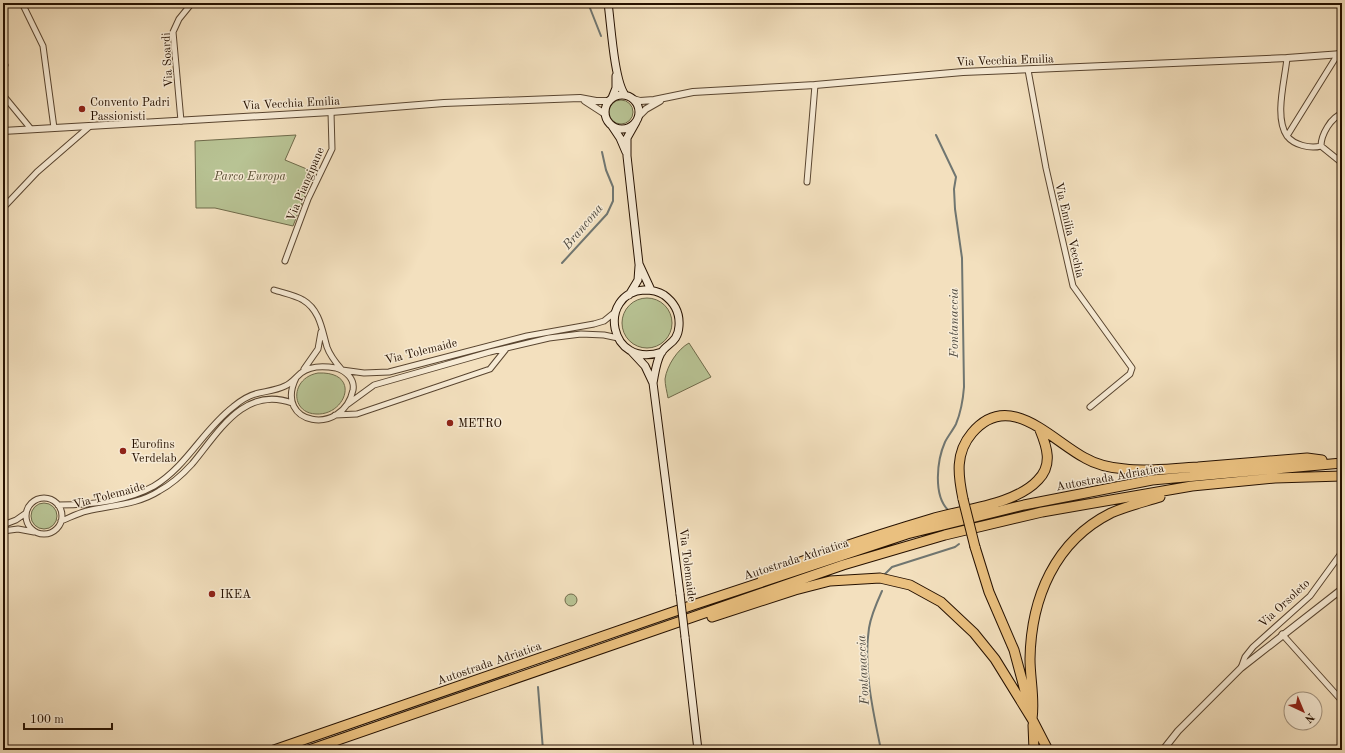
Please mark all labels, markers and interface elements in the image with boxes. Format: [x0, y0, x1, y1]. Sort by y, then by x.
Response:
street label: Via Soardi [161, 32, 175, 88]
street label: Via Vecchia Emilia [956, 53, 1054, 69]
street label: Via Vecchia Emilia [242, 95, 340, 113]
place label: Convento Padri Passionisti [90, 97, 170, 123]
marker: Convento Padri Passionisti [77, 104, 87, 114]
street label: Via Piangipane [285, 145, 327, 223]
park label: Parco Europa [213, 171, 286, 183]
street label: Via Emilia Vecchia [1052, 181, 1086, 279]
water label: Brancona [560, 202, 606, 253]
water label: Fontanaccia [948, 288, 961, 359]
street label: Via Tolemaide [384, 337, 459, 367]
marker: METRO [445, 418, 455, 428]
place label: METRO [458, 418, 502, 430]
place label: Eurofins Verdelab [131, 439, 177, 465]
marker: Eurofins Verdelab [118, 446, 128, 456]
street label: Autostrada Adriatica [1055, 463, 1165, 493]
street label: Via Tolemaide [72, 480, 147, 511]
street label: Via Tolemaide [677, 528, 698, 603]
street label: Autostrada Adriatica [742, 537, 850, 583]
street label: Via Orsoleto [1257, 577, 1312, 630]
marker: IKEA [207, 589, 217, 599]
place label: IKEA [220, 589, 251, 601]
water label: Fontanaccia [855, 635, 872, 706]
street label: Autostrada Adriatica [436, 640, 543, 687]
north arrow [1283, 691, 1323, 731]
scale bar [24, 705, 112, 731]
text: N [1302, 710, 1316, 724]
text: 100 m [30, 714, 64, 726]

